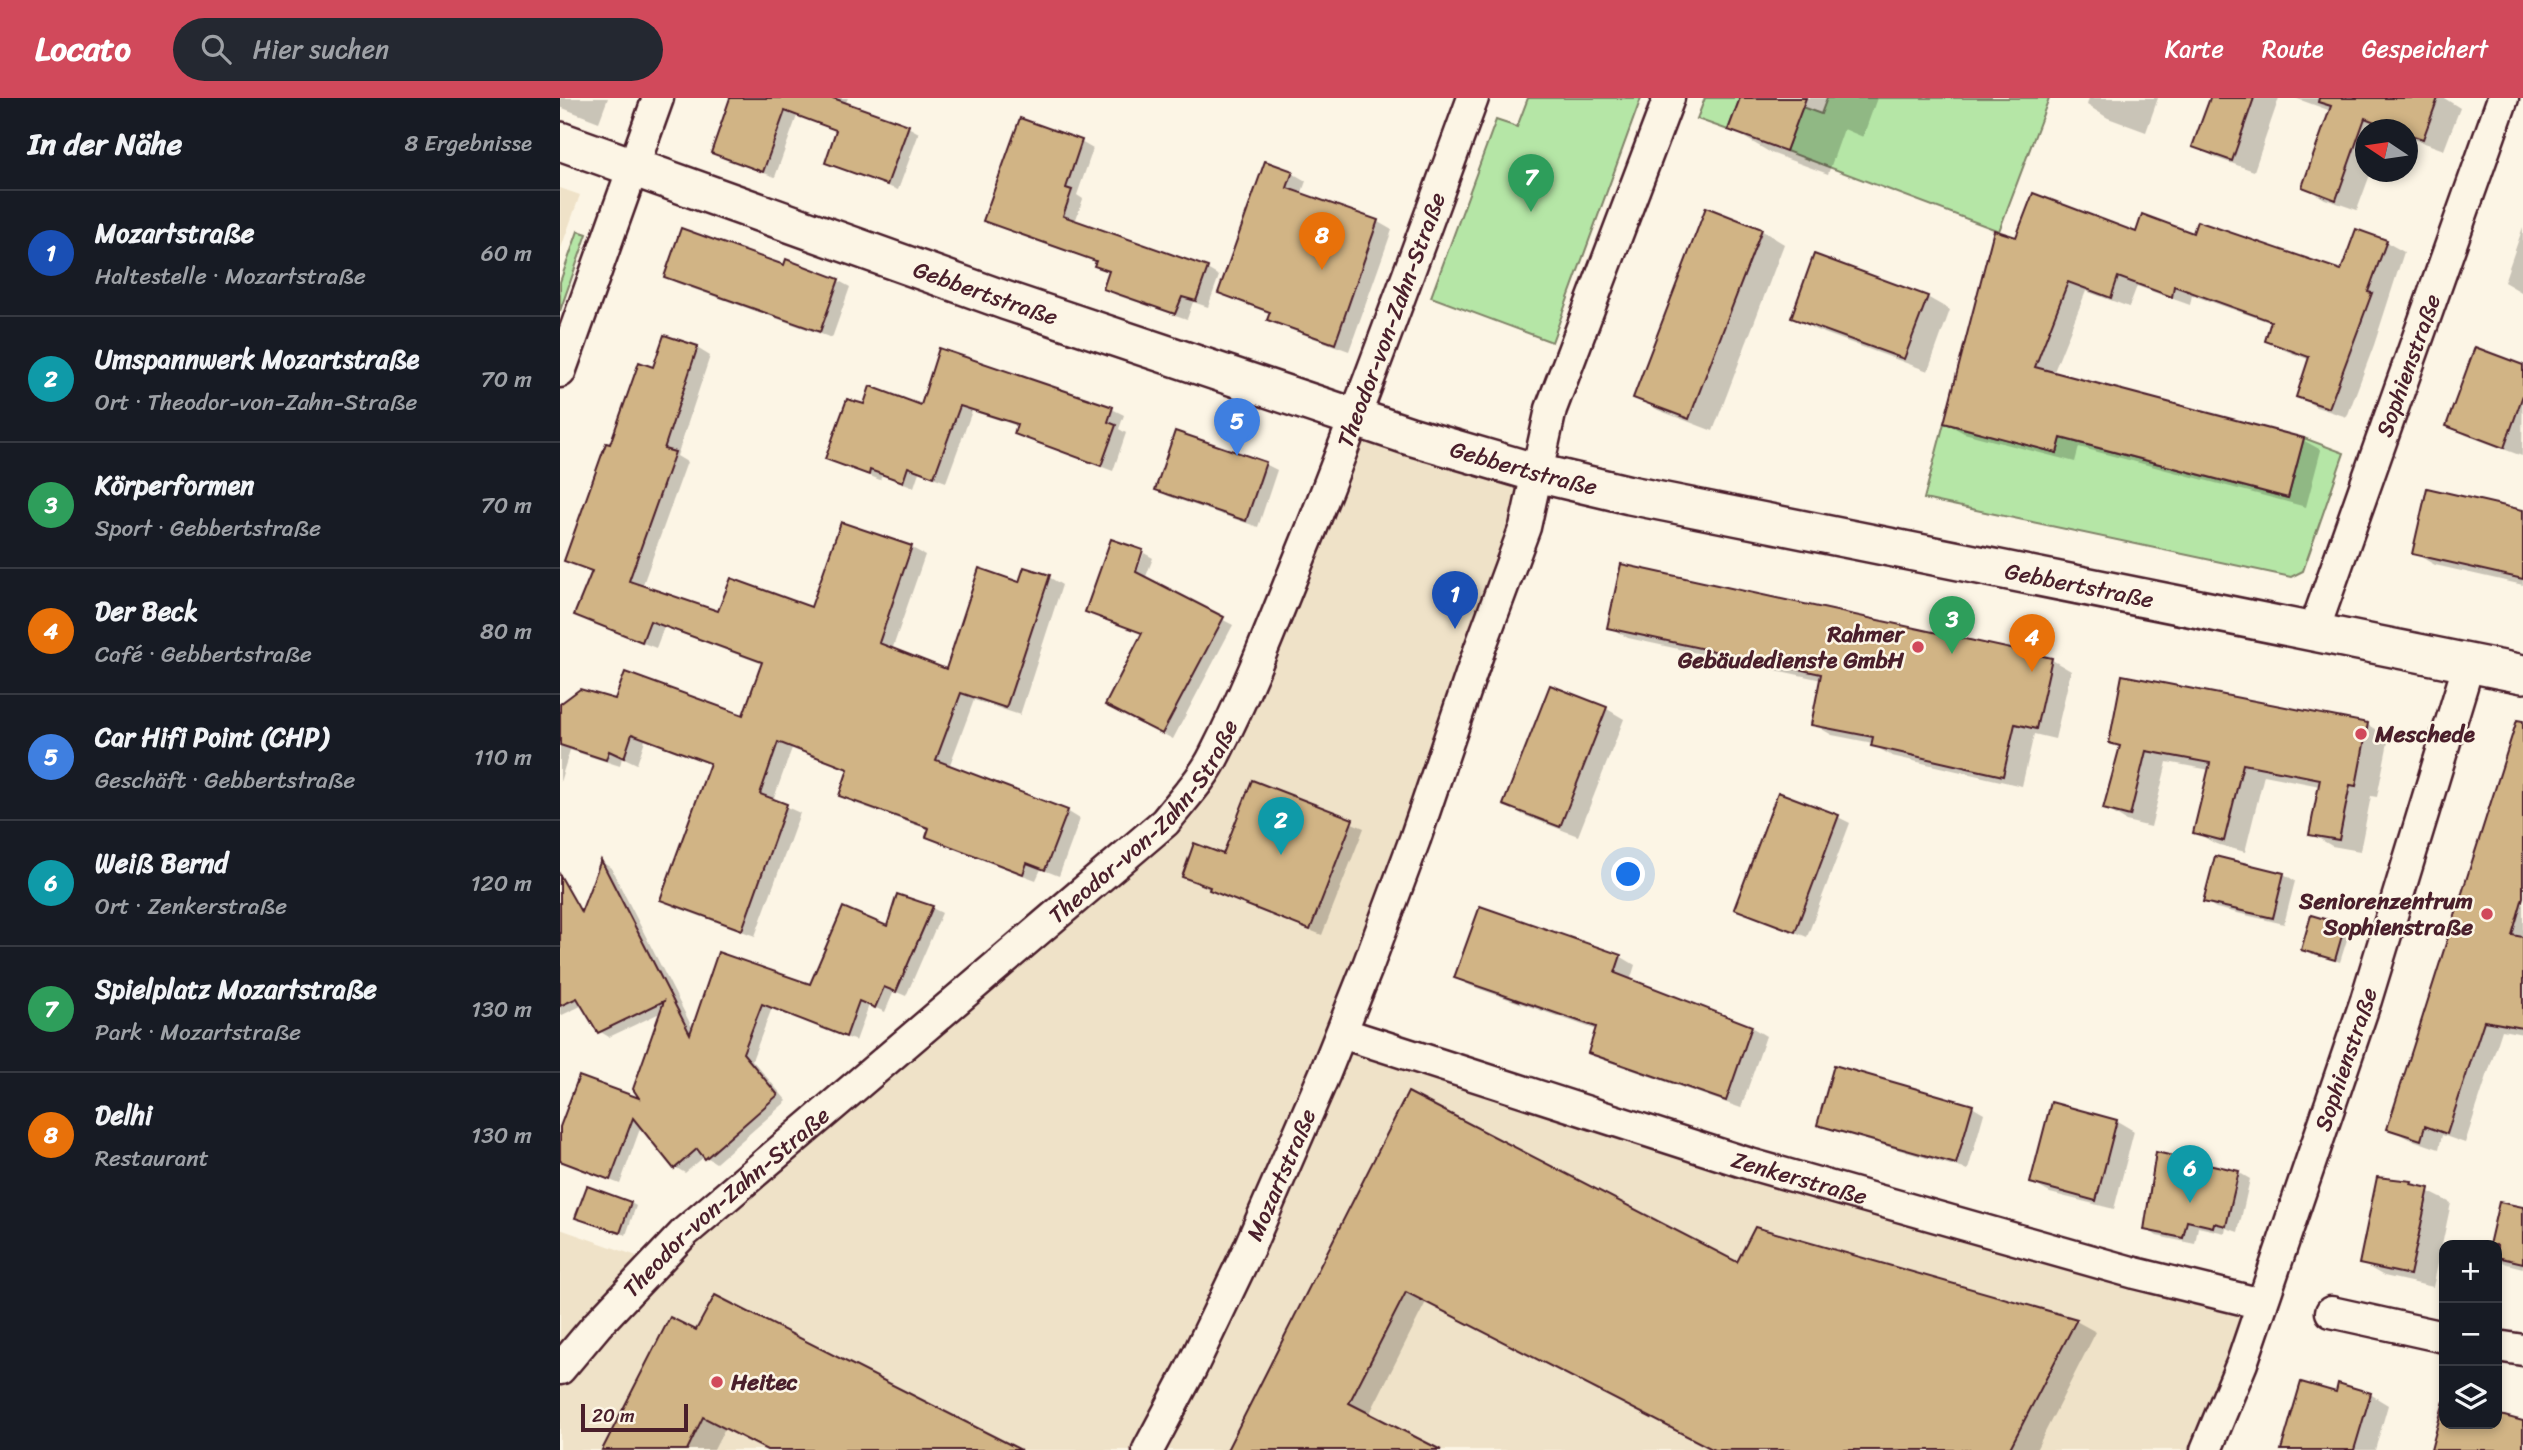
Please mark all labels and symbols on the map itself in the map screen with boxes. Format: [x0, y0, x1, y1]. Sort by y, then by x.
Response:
north arrow [2355, 119, 2418, 182]
pin: 7 [1508, 154, 1554, 212]
street label: Theodor-von-Zahn-Straße [1325, 186, 1457, 454]
pin: 8 [1299, 212, 1345, 270]
street label: Gebbertstraße [908, 249, 1064, 337]
street label: Sophienstraße [2364, 288, 2452, 443]
pin: 5 [1214, 398, 1260, 456]
street label: Gebbertstraße [1445, 428, 1602, 507]
street label: Gebbertstraße [2001, 550, 2158, 620]
pin: 1 [1432, 571, 1478, 629]
pin: 3 [1929, 596, 1975, 654]
place label: Rahmer Gebäudedienste GmbH [1677, 614, 1906, 681]
pin: 4 [2009, 614, 2055, 672]
marker: Rahmer Gebäudedienste GmbH [1910, 639, 1926, 655]
street label: Theodor-von-Zahn-Straße [1039, 712, 1250, 934]
place label: Meschede [2374, 714, 2476, 755]
marker: Meschede [2353, 726, 2369, 742]
pin: 2 [1258, 797, 1304, 855]
your location [1611, 857, 1645, 891]
place label: Seniorenzentrum Sophienstraße [2298, 881, 2473, 948]
marker: Seniorenzentrum Sophienstraße [2479, 906, 2495, 922]
street label: Sophienstraße [2302, 982, 2389, 1137]
street label: Theodor-von-Zahn-Straße [612, 1096, 839, 1307]
street label: Mozartstraße [1234, 1102, 1328, 1247]
street label: Zenkerstraße [1726, 1139, 1872, 1217]
pin: 6 [2167, 1145, 2213, 1203]
place label: Heitec [730, 1362, 798, 1403]
marker: Heitec [709, 1374, 725, 1390]
scale bar [581, 1401, 688, 1433]

